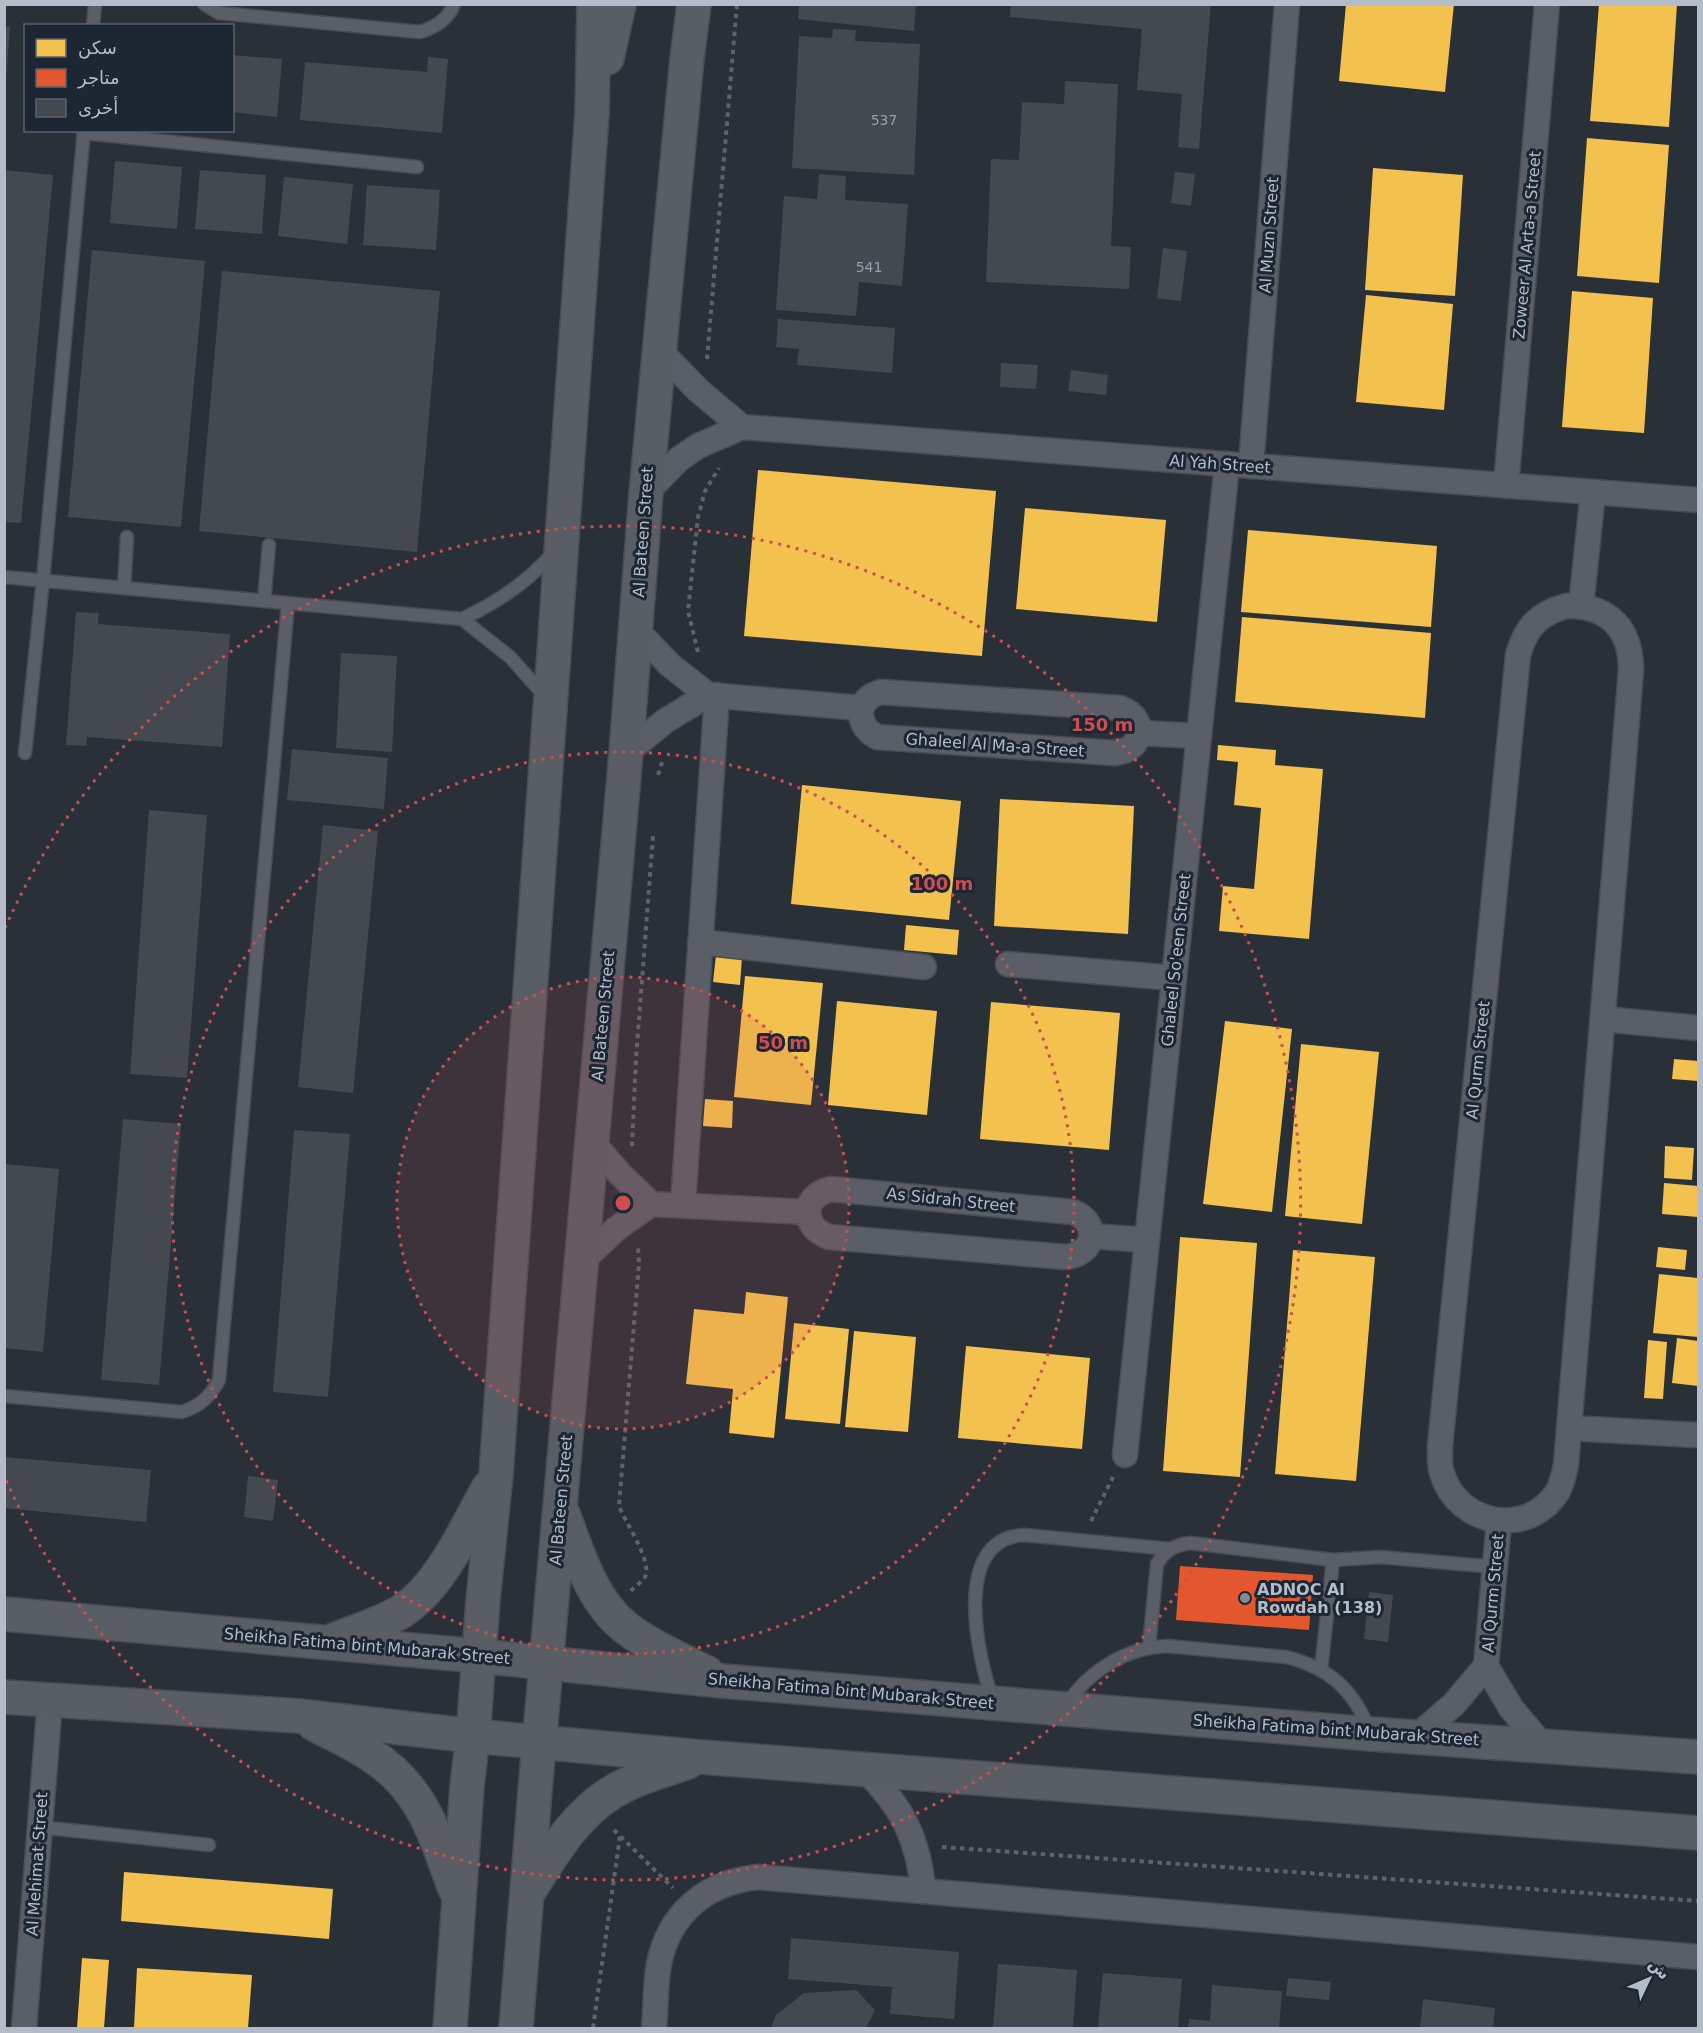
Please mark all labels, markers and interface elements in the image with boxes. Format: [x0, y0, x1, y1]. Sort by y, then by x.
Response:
legend [24, 24, 234, 132]
text: سكن [78, 37, 117, 59]
text: متاجر [77, 67, 120, 89]
text: أخرى [78, 96, 118, 119]
house number: 537 [871, 112, 897, 128]
street label: Zoweer Al Arta-a Street [1509, 150, 1545, 340]
street label: Al Muzn Street [1255, 176, 1283, 294]
house number: 541 [856, 259, 882, 275]
street label: Al Yah Street [1169, 451, 1271, 477]
street label: Al Bateen Street [629, 466, 657, 598]
text: 150 m [1071, 714, 1133, 735]
street label: Ghaleel Al Ma-a Street [905, 729, 1085, 761]
text: 100 m [911, 873, 973, 894]
street label: Ghaleel So'een Street [1157, 873, 1195, 1047]
street label: Al Bateen Street [588, 950, 618, 1082]
street label: Al Qurm Street [1462, 1000, 1494, 1120]
text: 50 m [758, 1032, 808, 1053]
street label: As Sidrah Street [886, 1184, 1016, 1216]
centre of rings [613, 1193, 633, 1213]
street label: Al Bateen Street [546, 1434, 576, 1566]
street label: Al Qurm Street [1478, 1533, 1508, 1653]
place label: ADNOC Al Rowdah (138) [1257, 1580, 1382, 1617]
marker: ADNOC Al Rowdah (138) [1238, 1591, 1252, 1605]
street label: Sheikha Fatima bint Mubarak Street [223, 1624, 511, 1668]
street label: Sheikha Fatima bint Mubarak Street [707, 1669, 995, 1713]
street label: Sheikha Fatima bint Mubarak Street [1192, 1711, 1480, 1749]
street label: Al Mehimat Street [22, 1791, 52, 1937]
north arrow [1619, 1949, 1679, 2009]
text: ش [1645, 1954, 1674, 1983]

